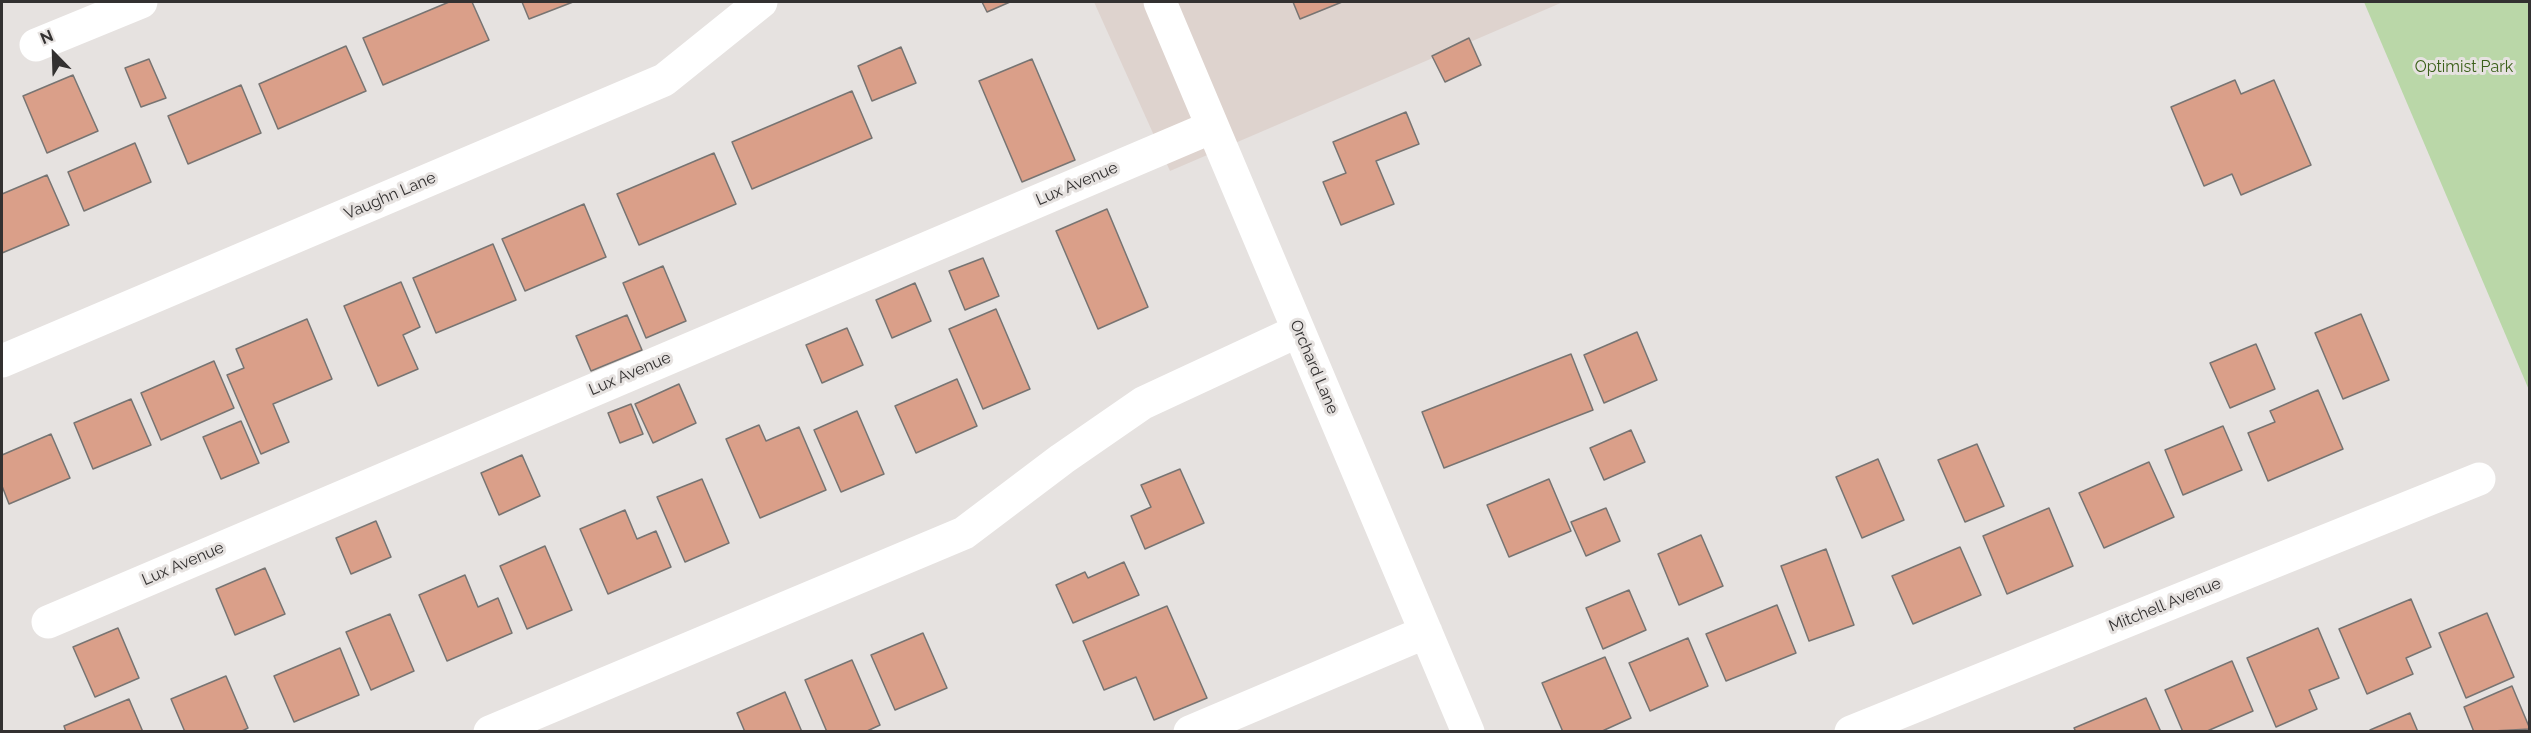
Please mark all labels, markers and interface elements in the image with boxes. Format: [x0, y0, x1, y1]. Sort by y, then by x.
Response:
north arrow [24, 24, 84, 84]
text: N [37, 26, 56, 48]
park label: Optimist Park [2415, 57, 2513, 77]
street label: Lux Avenue [1033, 158, 1121, 210]
street label: Vaughn Lane [341, 168, 439, 224]
street label: Orchard Lane [1286, 317, 1342, 417]
street label: Lux Avenue [586, 348, 674, 400]
street label: Lux Avenue [139, 538, 227, 590]
street label: Mitchell Avenue [2106, 574, 2224, 636]

